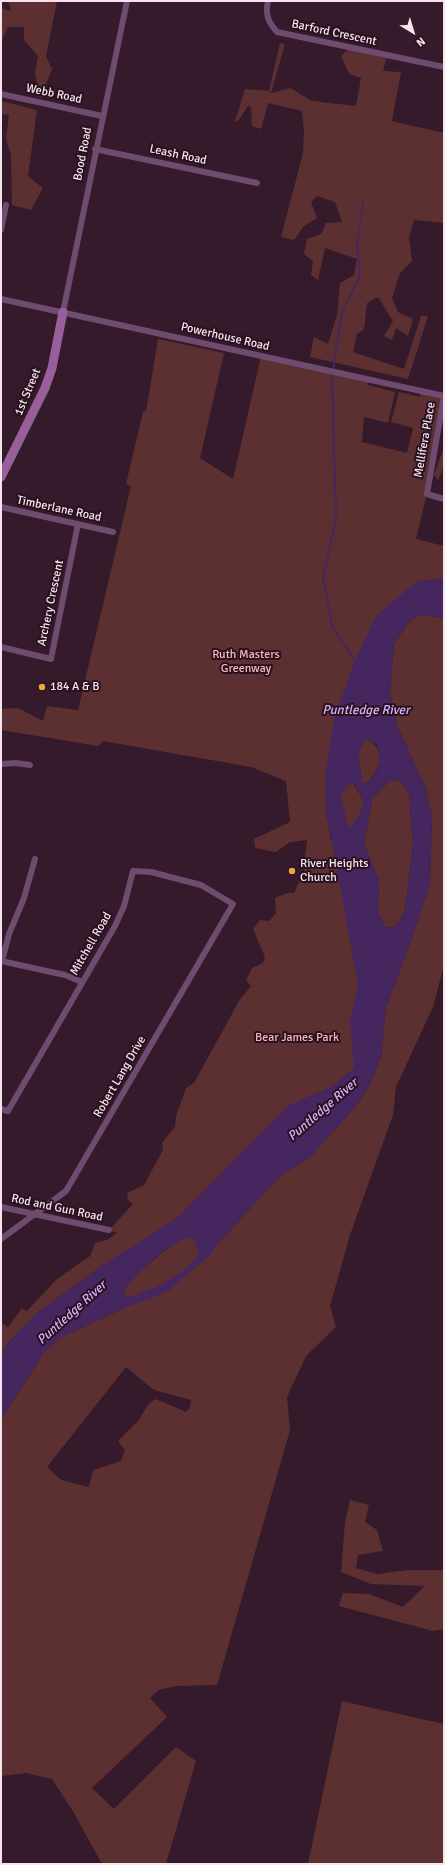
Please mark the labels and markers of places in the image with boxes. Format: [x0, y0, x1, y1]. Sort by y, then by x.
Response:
place label: 184 A & B [50, 680, 99, 694]
marker: 184 A & B [37, 682, 47, 692]
place label: River Heights Church [300, 857, 368, 885]
marker: River Heights Church [287, 866, 297, 876]

